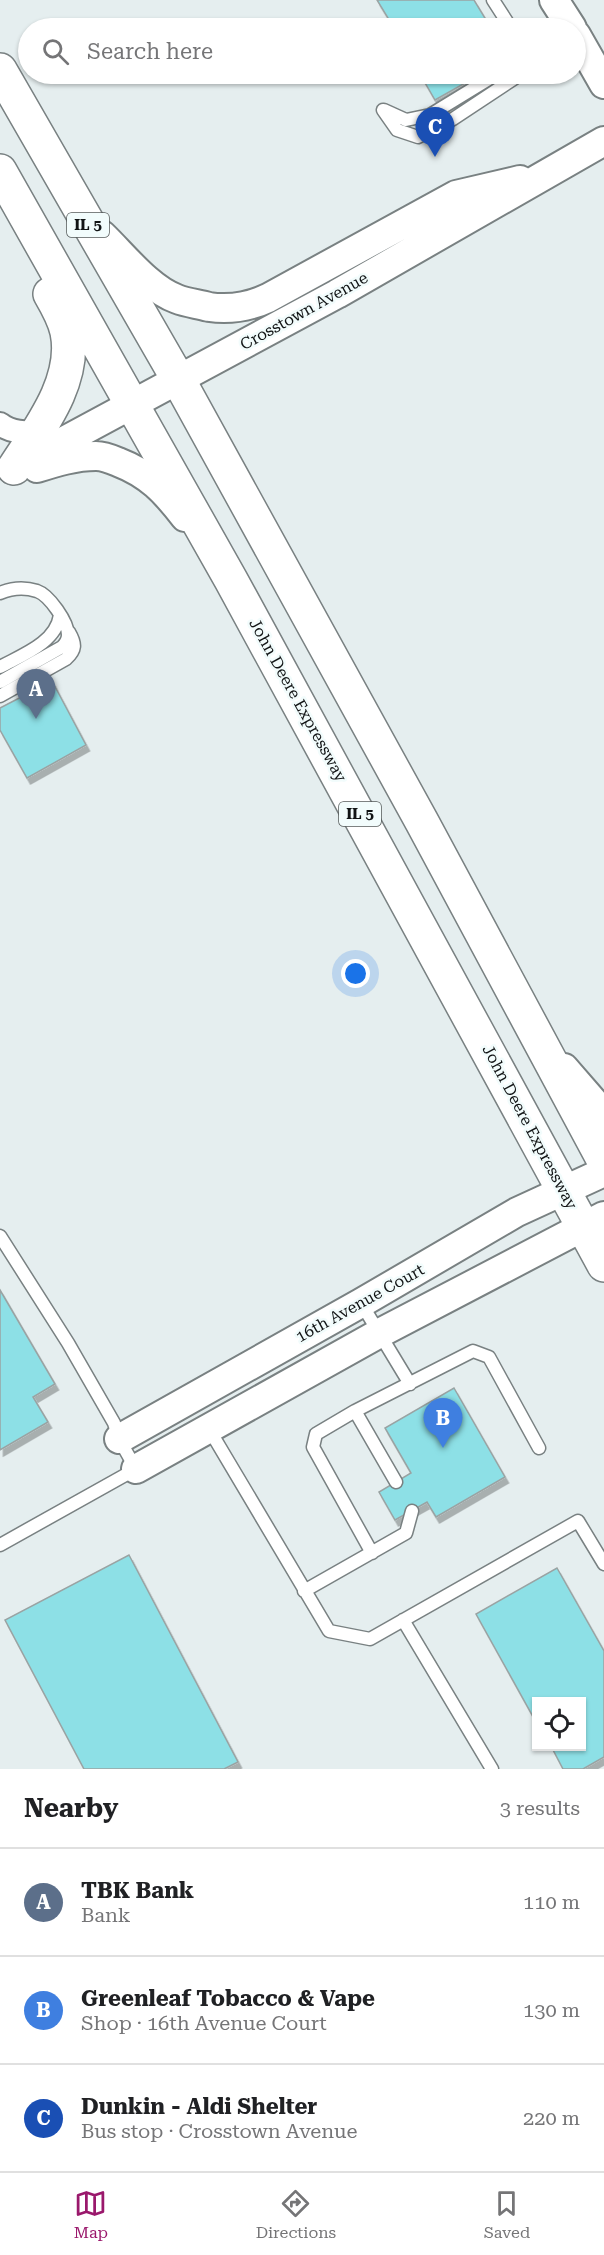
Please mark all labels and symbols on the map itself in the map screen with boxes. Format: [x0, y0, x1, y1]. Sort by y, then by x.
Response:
pin: C [416, 108, 454, 157]
road number: IL 5 [67, 213, 109, 237]
street label: Crosstown Avenue [237, 268, 371, 354]
street label: John Deere Expressway [245, 615, 351, 785]
pin: A [16, 670, 56, 719]
road number: IL 5 [339, 802, 381, 826]
your location [341, 959, 370, 988]
street label: John Deere Expressway [479, 1042, 582, 1213]
street label: 16th Avenue Court [292, 1260, 428, 1346]
pin: B [424, 1398, 462, 1448]

